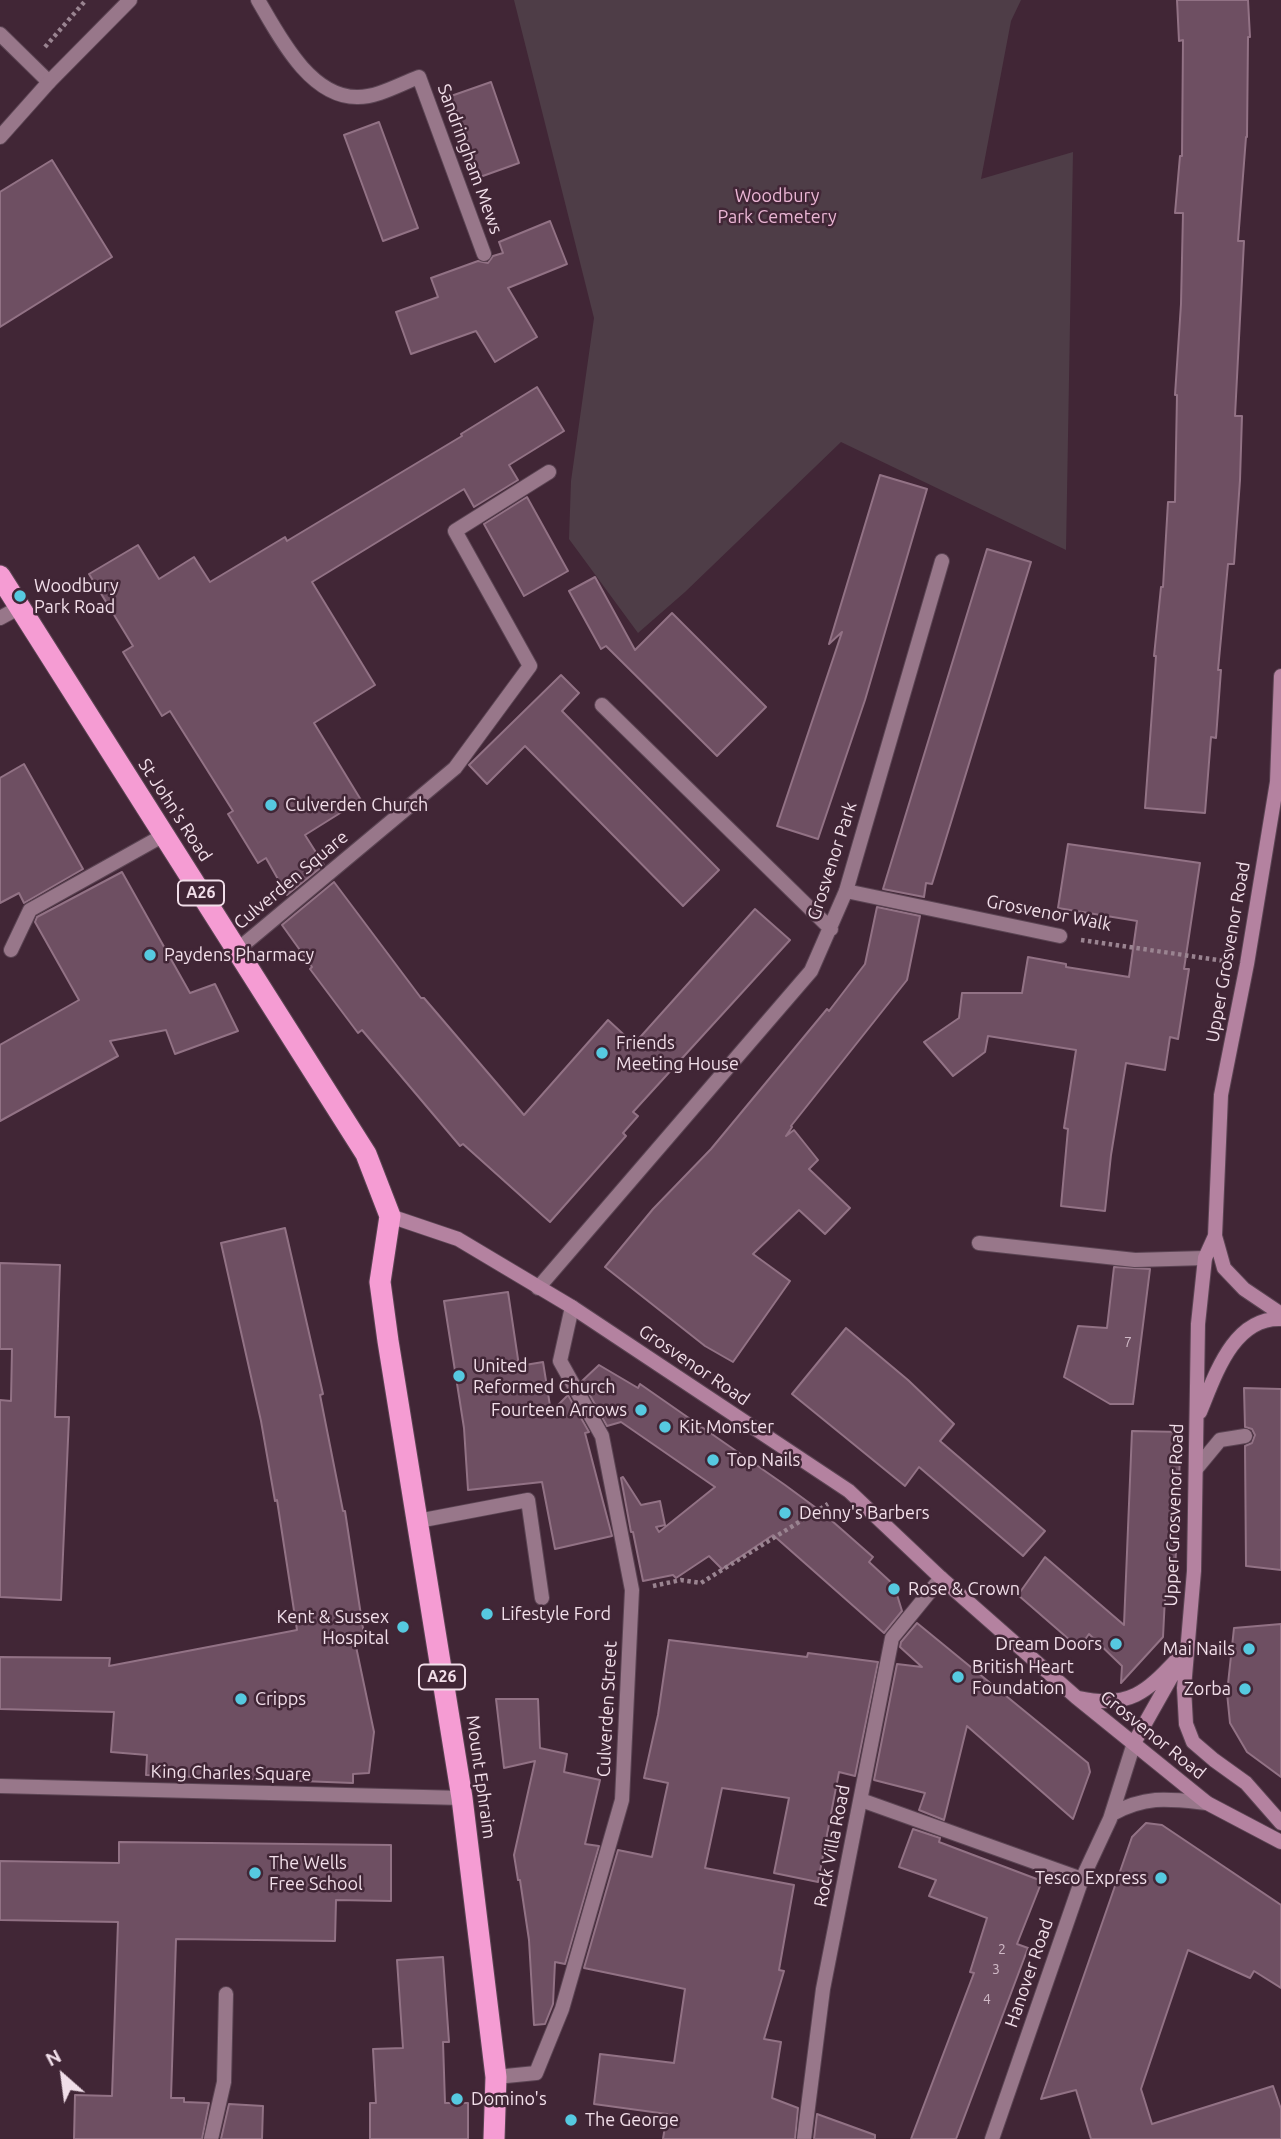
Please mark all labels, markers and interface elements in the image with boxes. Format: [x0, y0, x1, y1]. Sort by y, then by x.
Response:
street label: Sandringham Mews [433, 81, 507, 237]
park label: Woodbury Park Cemetery [717, 185, 837, 228]
place label: Woodbury Park Road [34, 575, 119, 618]
marker: Woodbury Park Road [12, 588, 28, 604]
street label: St John's Road [134, 755, 216, 865]
place label: Culverden Church [285, 794, 428, 816]
marker: Culverden Church [263, 797, 279, 813]
street label: Grosvenor Park [803, 799, 861, 923]
street label: Culverden Square [230, 826, 352, 934]
street label: Upper Grosvenor Road [1201, 860, 1255, 1044]
road number: A26 [178, 880, 224, 906]
street label: Grosvenor Walk [985, 890, 1113, 936]
place label: Paydens Pharmacy [164, 944, 314, 966]
marker: Paydens Pharmacy [142, 947, 158, 963]
place label: Friends Meeting House [616, 1032, 739, 1074]
marker: Friends Meeting House [594, 1045, 610, 1061]
street label: Grosvenor Road [634, 1320, 754, 1410]
house number: 7 [1124, 1334, 1132, 1350]
place label: United Reformed Church [473, 1355, 615, 1398]
marker: United Reformed Church [451, 1368, 467, 1384]
place label: Fourteen Arrows [491, 1399, 627, 1421]
marker: Fourteen Arrows [633, 1402, 649, 1418]
place label: Kit Monster [679, 1416, 774, 1438]
marker: Kit Monster [657, 1419, 673, 1435]
street label: Upper Grosvenor Road [1160, 1423, 1188, 1607]
place label: Top Nails [727, 1449, 800, 1471]
marker: Top Nails [705, 1452, 721, 1468]
place label: Denny's Barbers [799, 1502, 930, 1524]
marker: Denny's Barbers [777, 1505, 793, 1521]
place label: Rose & Crown [908, 1578, 1020, 1600]
marker: Rose & Crown [886, 1581, 902, 1597]
place label: Lifestyle Ford [501, 1603, 611, 1625]
place label: Kent & Sussex Hospital [277, 1606, 389, 1648]
marker: Lifestyle Ford [479, 1606, 495, 1622]
marker: Kent & Sussex Hospital [395, 1619, 411, 1635]
place label: Dream Doors [995, 1633, 1102, 1655]
marker: Dream Doors [1108, 1636, 1124, 1652]
place label: Mai Nails [1163, 1638, 1235, 1660]
street label: Culverden Street [593, 1640, 621, 1778]
marker: Mai Nails [1241, 1641, 1257, 1657]
place label: British Heart Foundation [972, 1656, 1074, 1698]
road number: A26 [419, 1665, 465, 1690]
marker: British Heart Foundation [950, 1669, 966, 1685]
place label: Zorba [1184, 1678, 1231, 1700]
marker: Zorba [1237, 1681, 1253, 1697]
street label: Grosvenor Road [1096, 1686, 1210, 1784]
place label: Cripps [255, 1688, 306, 1710]
marker: Cripps [233, 1691, 249, 1707]
street label: Mount Ephraim [462, 1714, 500, 1840]
street label: King Charles Square [150, 1761, 312, 1785]
street label: Rock Villa Road [810, 1783, 854, 1909]
place label: The Wells Free School [269, 1852, 363, 1895]
marker: The Wells Free School [247, 1865, 263, 1881]
place label: Tesco Express [1035, 1867, 1147, 1889]
marker: Tesco Express [1153, 1870, 1169, 1886]
street label: Hanover Road [1000, 1916, 1058, 2030]
house number: 2 [998, 1941, 1006, 1957]
house number: 3 [992, 1961, 1000, 1977]
house number: 4 [983, 1991, 991, 2007]
north arrow [28, 2041, 98, 2111]
text: N [42, 2044, 65, 2071]
place label: Domino's [471, 2088, 547, 2110]
marker: Domino's [449, 2091, 465, 2107]
place label: The George [585, 2109, 679, 2131]
marker: The George [563, 2112, 579, 2128]

